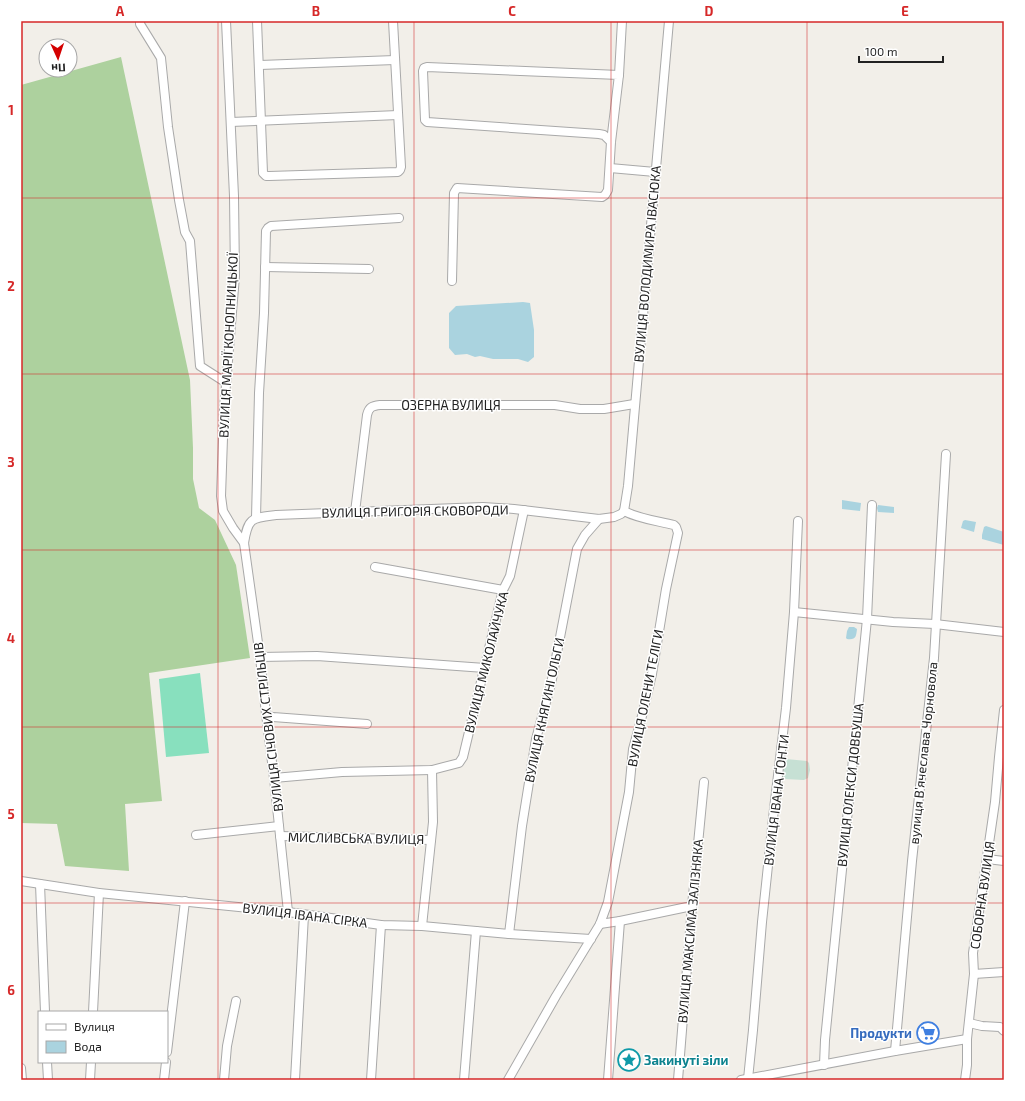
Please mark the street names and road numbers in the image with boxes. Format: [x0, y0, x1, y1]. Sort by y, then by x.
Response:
street label: ВУЛИЦЯ ВОЛОДИМИРА ІВАСЮКА [630, 165, 664, 363]
street label: ВУЛИЦЯ МАРІЇ КОНОПНИЦЬКОЇ [215, 251, 241, 438]
street label: ОЗЕРНА ВУЛИЦЯ [401, 397, 501, 413]
street label: ВУЛИЦЯ ГРИГОРІЯ СКОВОРОДИ [321, 501, 509, 521]
street label: ВУЛИЦЯ МИКОЛАЙЧУКА [461, 589, 511, 735]
street label: ВУЛИЦЯ ОЛЕНИ ТЕЛІГИ [624, 628, 666, 768]
street label: ВУЛИЦЯ КНЯГИНІ ОЛЬГИ [521, 636, 567, 784]
street label: ВУЛИЦЯ СІЧОВИХ СТРІЛЬЦІВ [250, 641, 286, 813]
street label: вулиця Вʼячеслава Чорновола [905, 661, 941, 845]
street label: ВУЛИЦЯ ОЛЕКСИ ДОВБУША [833, 702, 867, 868]
street label: ВУЛИЦЯ ІВАНА ҐОНТИ [760, 734, 792, 866]
street label: МИСЛИВСЬКА ВУЛИЦЯ [288, 829, 424, 847]
street label: ВУЛИЦЯ МАКСИМА ЗАЛІЗНЯКА [674, 838, 706, 1024]
street label: СОБОРНА ВУЛИЦЯ [966, 840, 998, 950]
street label: ВУЛИЦЯ ІВАНА СІРКА [242, 899, 368, 931]

